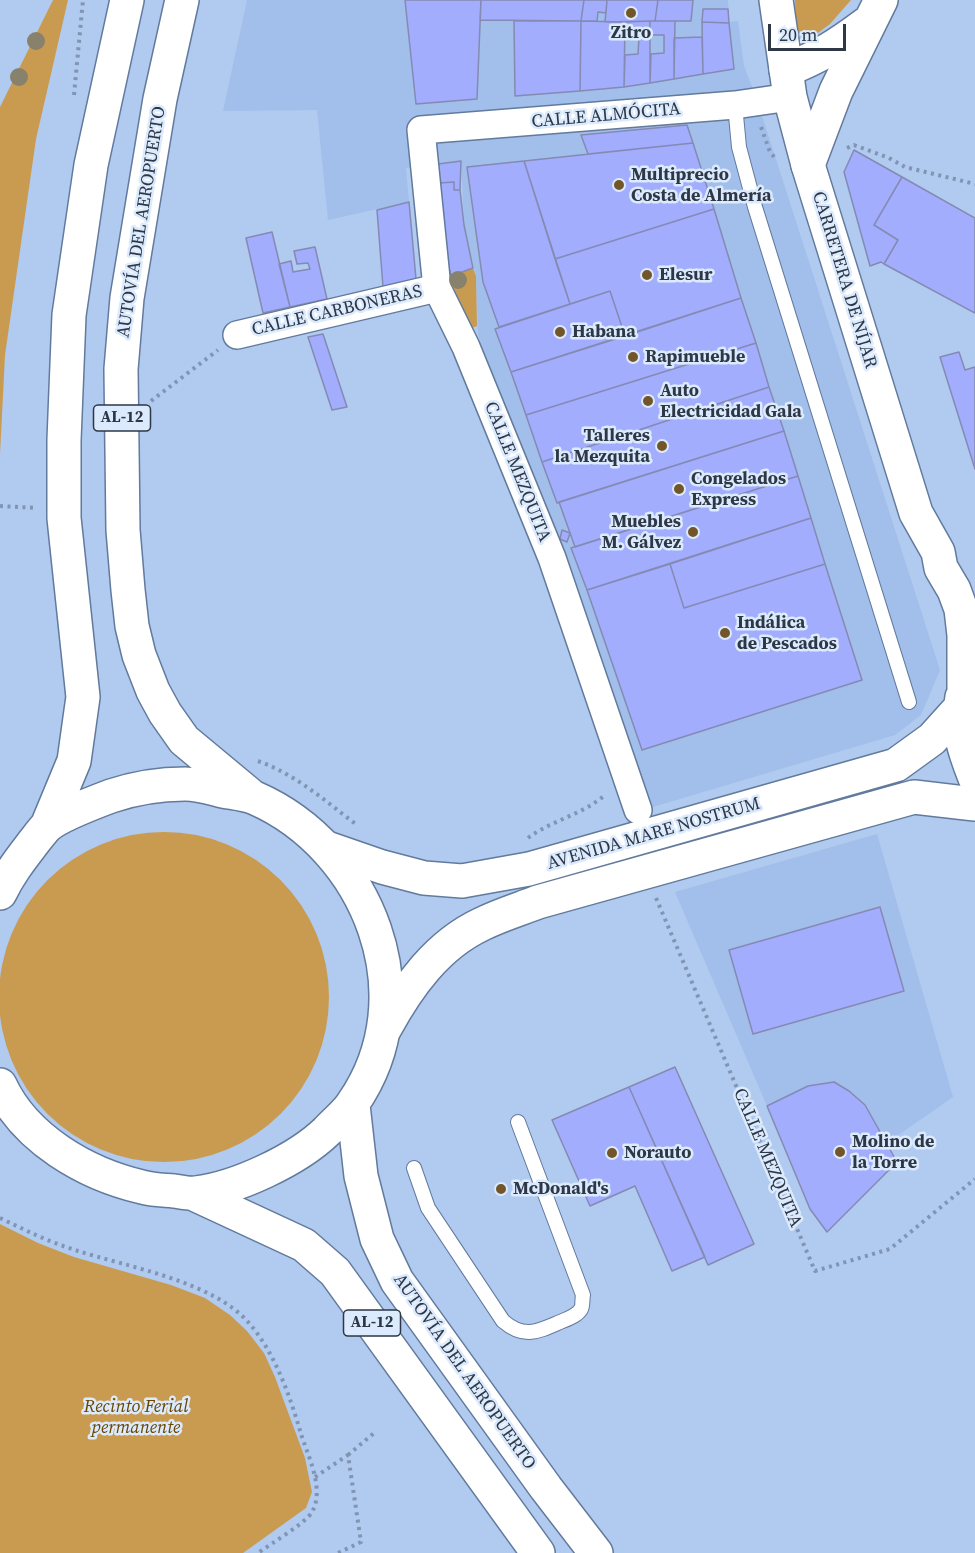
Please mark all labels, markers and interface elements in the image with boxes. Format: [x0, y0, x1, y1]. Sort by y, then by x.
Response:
marker: Zitro [624, 6, 638, 20]
scale bar [771, 12, 849, 50]
place label: Zitro [611, 22, 651, 44]
text: 20 m [779, 22, 817, 47]
street label: CALLE ALMÓCITA [531, 99, 681, 133]
street label: AUTOVÍA DEL AEROPUERTO [113, 105, 171, 339]
place label: Multiprecio Costa de Almería [631, 164, 772, 207]
marker: Multiprecio Costa de Almería [612, 178, 626, 192]
street label: CARRETERA DE NÍJAR [807, 189, 881, 371]
place label: Elesur [659, 264, 712, 286]
marker: Elesur [640, 268, 654, 282]
street label: CALLE CARBONERAS [250, 281, 424, 341]
place label: Habana [572, 321, 636, 343]
marker: Habana [553, 325, 567, 339]
place label: Rapimueble [645, 346, 745, 368]
marker: Rapimueble [626, 350, 640, 364]
place label: Auto Electricidad Gala [660, 380, 802, 422]
marker: Auto Electricidad Gala [641, 394, 655, 408]
street label: CALLE MEZQUITA [479, 399, 555, 545]
road number: AL-12 [94, 405, 150, 431]
place label: Talleres la Mezquita [555, 425, 650, 468]
marker: Talleres la Mezquita [655, 439, 669, 453]
place label: Congelados Express [691, 468, 786, 510]
marker: Congelados Express [672, 482, 686, 496]
place label: Muebles M. Gálvez [602, 511, 681, 554]
marker: Muebles M. Gálvez [686, 525, 700, 539]
place label: Indálica de Pescados [737, 612, 837, 654]
marker: Indálica de Pescados [718, 626, 732, 640]
street label: AVENIDA MARE NOSTRUM [545, 793, 763, 875]
street label: CALLE MEZQUITA [728, 1085, 806, 1231]
place label: Molino de la Torre [852, 1131, 934, 1174]
place label: Norauto [624, 1142, 691, 1164]
marker: Molino de la Torre [833, 1145, 847, 1159]
marker: Norauto [605, 1146, 619, 1160]
place label: McDonald's [513, 1178, 609, 1200]
marker: McDonald's [494, 1182, 508, 1196]
street label: AUTOVÍA DEL AEROPUERTO [388, 1270, 540, 1474]
road number: AL-12 [344, 1310, 400, 1336]
park label: Recinto Ferial permanente [84, 1396, 188, 1438]

